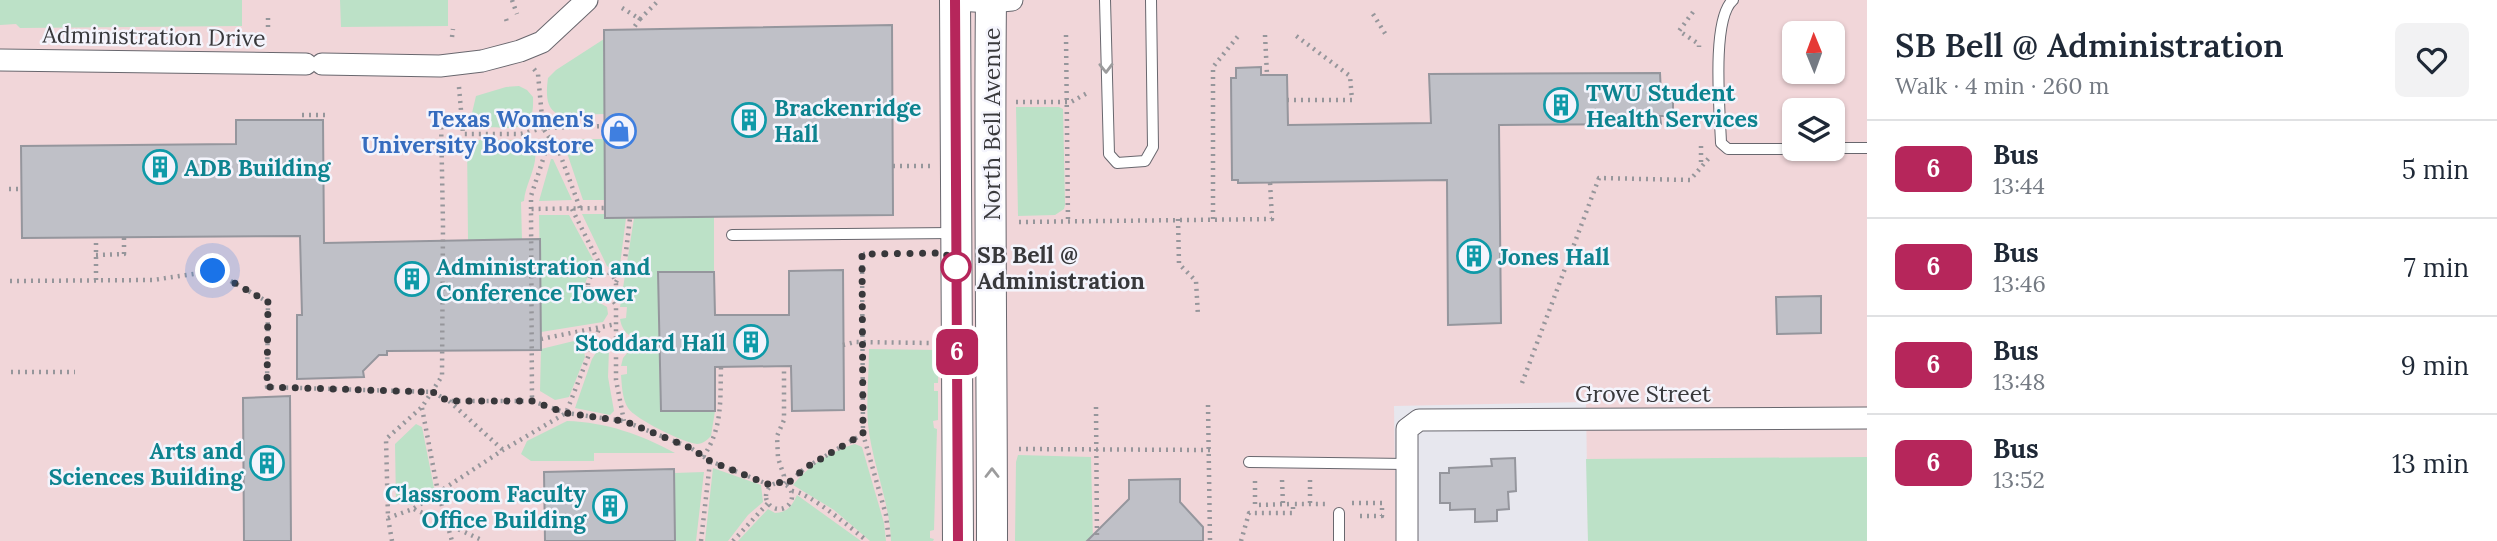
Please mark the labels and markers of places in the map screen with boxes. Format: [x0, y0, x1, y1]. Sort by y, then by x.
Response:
place label: TWU Student Health Services [1586, 78, 1758, 133]
building icon: TWU Student Health Services [1542, 86, 1580, 124]
place label: Brackenridge Hall [774, 93, 921, 148]
building icon: Brackenridge Hall [730, 101, 768, 139]
place label: Texas Women's University Bookstore [361, 104, 594, 159]
shop icon: Texas Women's University Bookstore [600, 112, 638, 150]
building icon: ADB Building [141, 148, 179, 186]
place label: ADB Building [184, 153, 332, 182]
building icon: Jones Hall [1455, 237, 1493, 275]
place label: SB Bell @ Administration [977, 240, 1145, 295]
place label: Jones Hall [1498, 242, 1610, 271]
place label: Administration and Conference Tower [436, 252, 651, 307]
marker: SB Bell @ Administration [941, 252, 971, 282]
building icon: Administration and Conference Tower [393, 260, 431, 298]
building icon: Stoddard Hall [732, 323, 770, 361]
place label: Stoddard Hall [575, 328, 726, 357]
place label: Arts and Sciences Building [49, 436, 244, 491]
building icon: Arts and Sciences Building [248, 444, 286, 482]
place label: Classroom Faculty Office Building [385, 479, 587, 534]
building icon: Classroom Faculty Office Building [591, 487, 629, 525]

